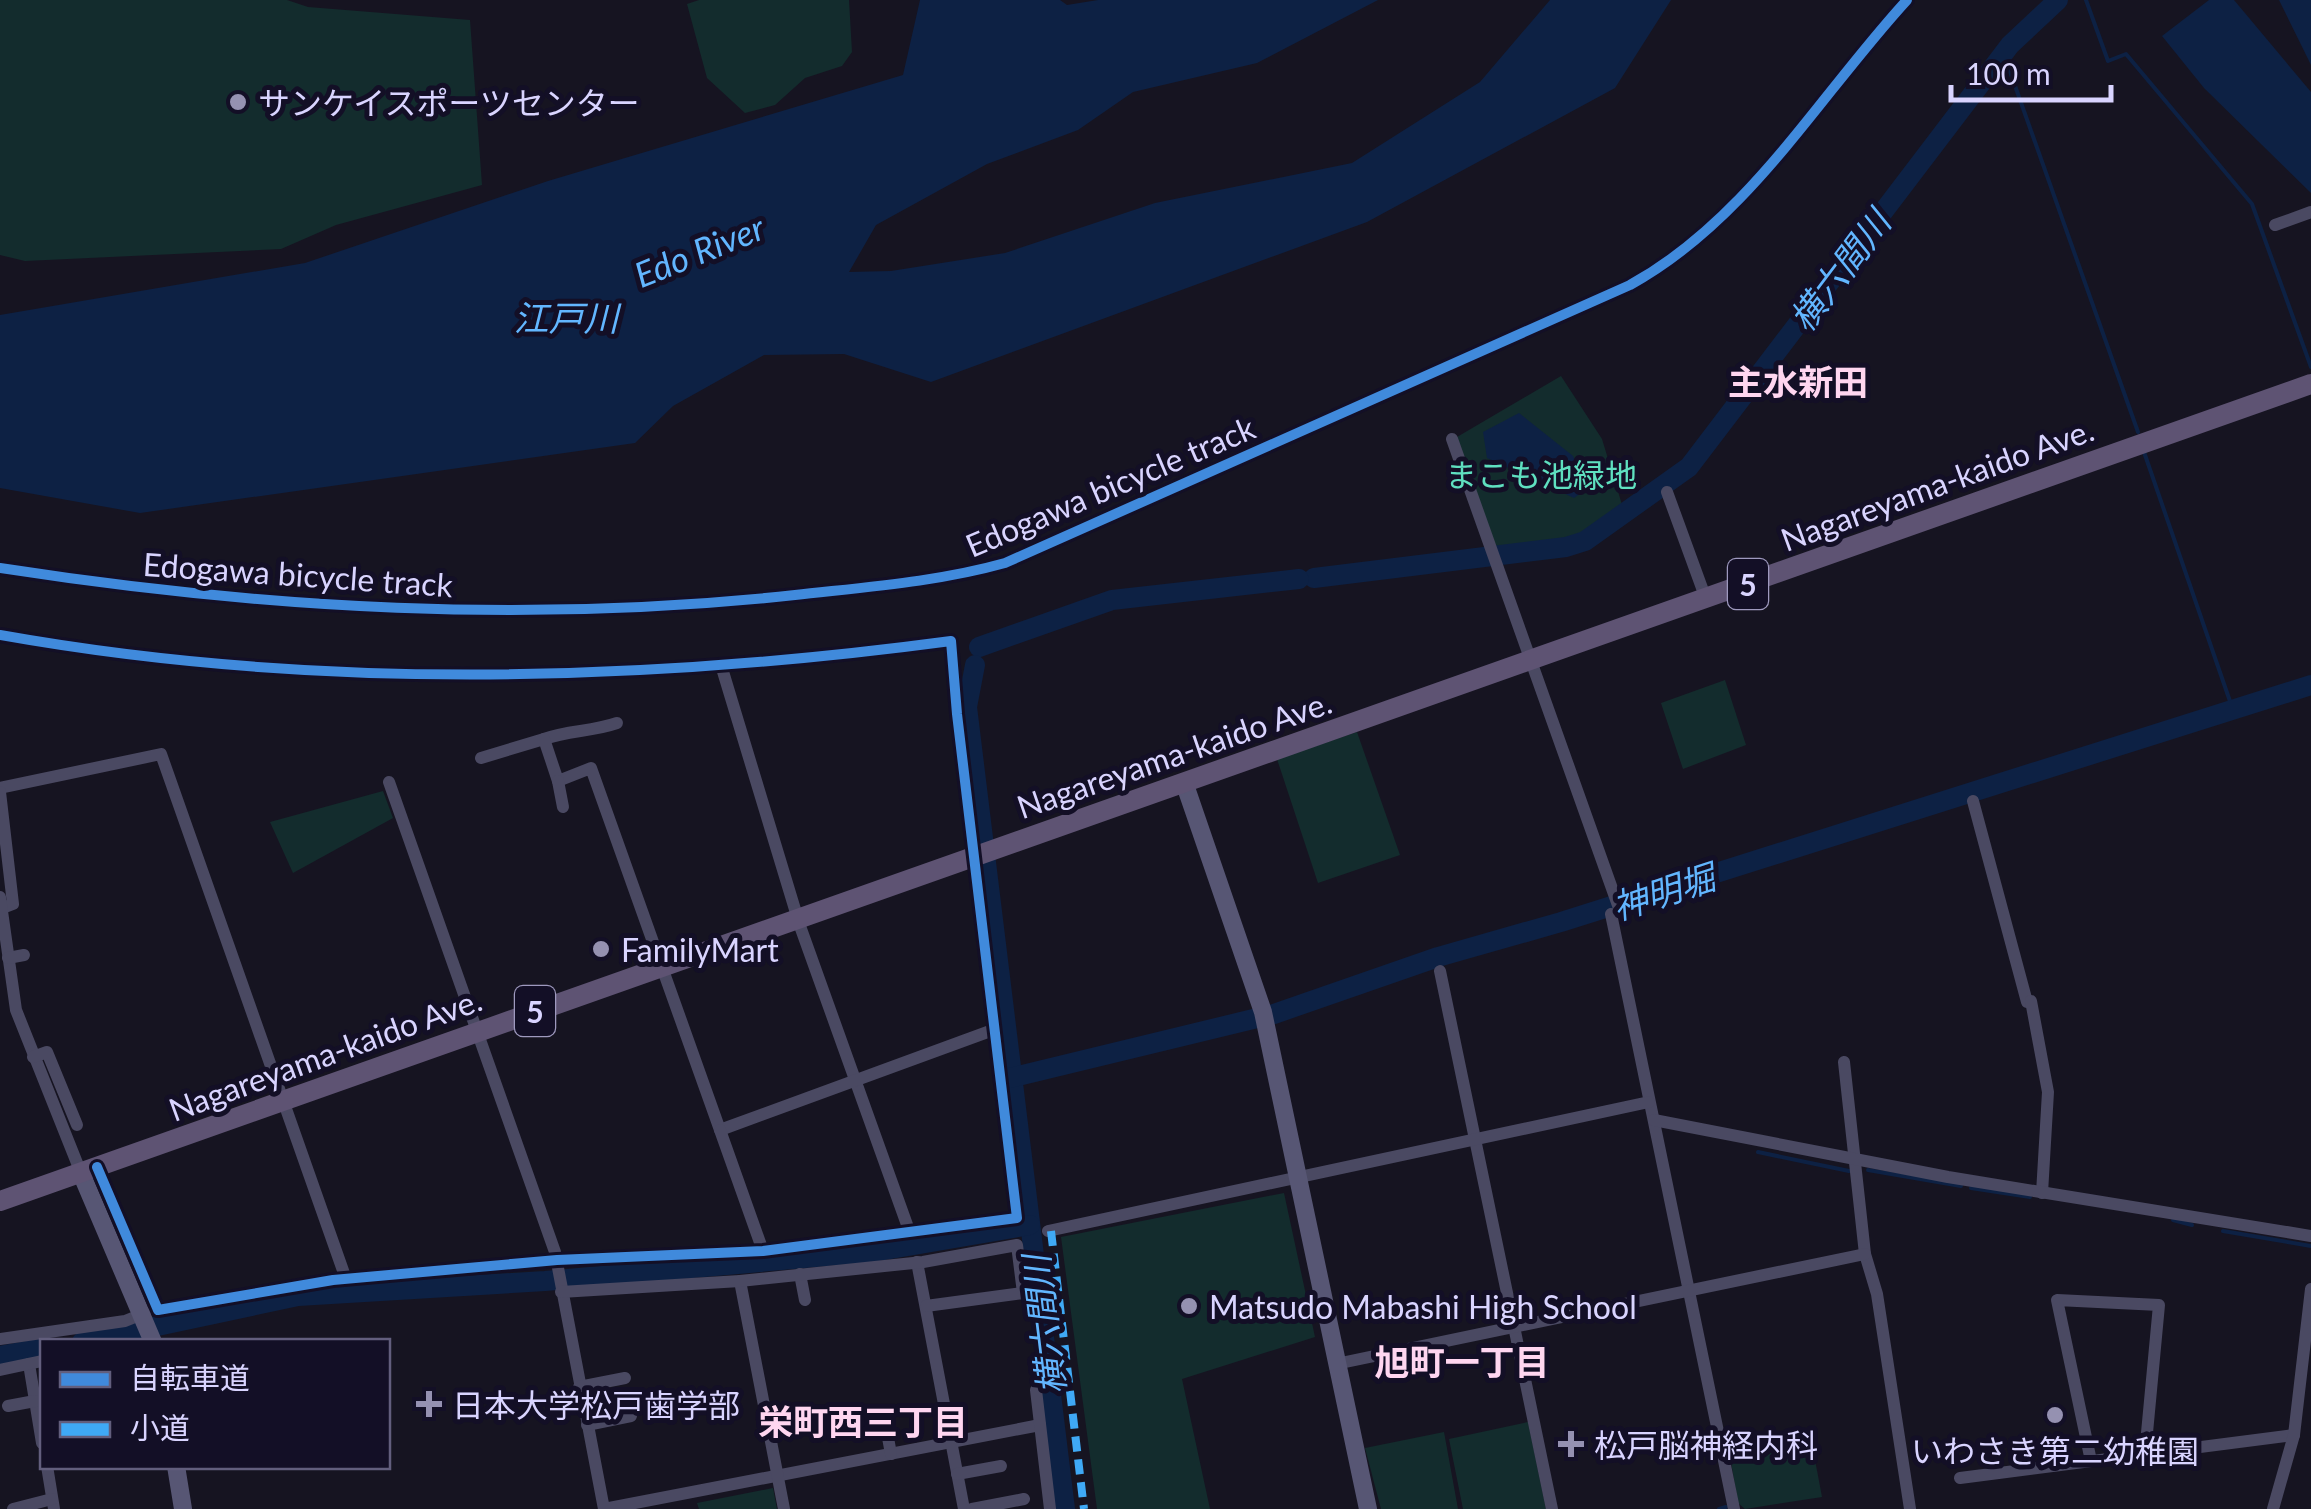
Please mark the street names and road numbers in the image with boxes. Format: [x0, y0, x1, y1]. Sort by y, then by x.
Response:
street label: Edogawa bicycle track [960, 407, 1261, 565]
street label: Nagareyama-kaido Ave. [1775, 409, 2099, 559]
street label: Edogawa bicycle track [142, 544, 455, 604]
road number: 5 [1728, 559, 1768, 609]
street label: Nagareyama-kaido Ave. [1012, 682, 1336, 826]
street label: Nagareyama-kaido Ave. [163, 979, 487, 1129]
road number: 5 [515, 986, 555, 1036]

